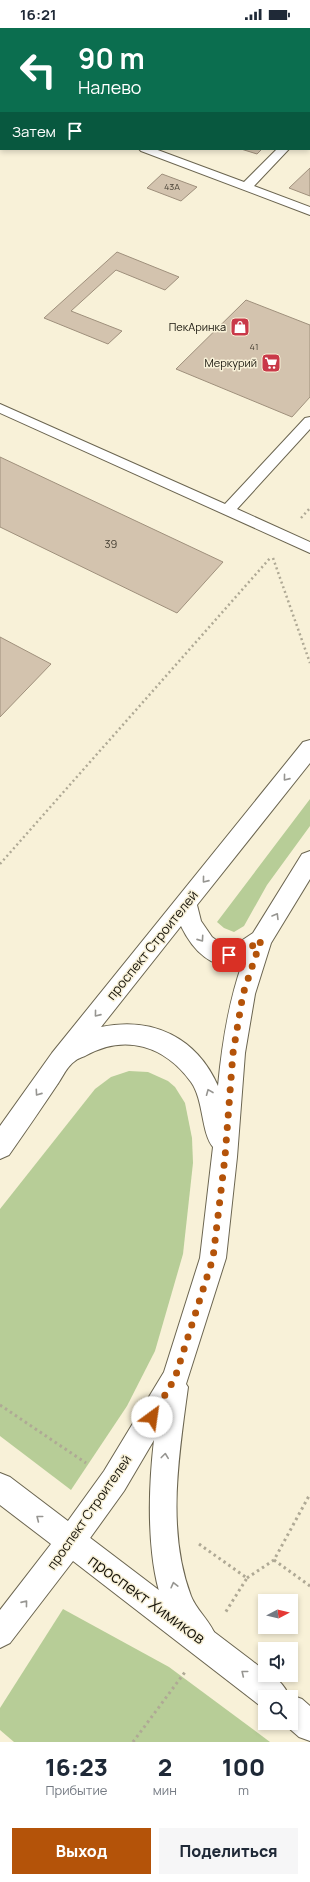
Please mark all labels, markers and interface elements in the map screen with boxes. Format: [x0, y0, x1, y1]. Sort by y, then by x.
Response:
text: 16:21 [20, 4, 57, 25]
text: 90 m [78, 39, 145, 77]
icon: left [12, 44, 64, 96]
text: Налево [78, 75, 142, 99]
icon: arrive [64, 120, 86, 142]
text: Затем [12, 121, 56, 142]
house number: 43А [164, 180, 180, 193]
shop icon: ПекАринка [229, 316, 251, 338]
place label: ПекАринка [169, 319, 226, 334]
house number: 41 [250, 340, 258, 353]
supermarket icon: Меркурий [260, 352, 282, 374]
place label: Меркурий [205, 355, 257, 370]
house number: 39 [105, 536, 118, 551]
one-way arrow [283, 774, 290, 781]
one-way arrow [202, 875, 209, 882]
street label: проспект Строителей [102, 887, 202, 1003]
one-way arrow [271, 913, 278, 920]
one-way arrow [196, 935, 204, 942]
pin [212, 938, 246, 972]
icon: arrive [218, 944, 240, 966]
one-way arrow [95, 1010, 102, 1017]
one-way arrow [35, 1089, 43, 1096]
one-way arrow [205, 1089, 213, 1096]
position arrow [131, 1396, 173, 1438]
street label: проспект Строителей [43, 1451, 135, 1573]
one-way arrow [160, 1453, 169, 1459]
one-way arrow [37, 1516, 44, 1523]
street label: проспект Химиков [84, 1549, 210, 1649]
one-way arrow [170, 1582, 179, 1589]
north arrow [258, 1594, 298, 1634]
map controls [258, 1594, 298, 1730]
one-way arrow [20, 1600, 27, 1607]
button: sound [258, 1642, 298, 1682]
one-way arrow [241, 1670, 248, 1677]
button: search [258, 1690, 298, 1730]
text: 16:23 [45, 1750, 108, 1783]
text: 2 [158, 1750, 172, 1783]
text: 100 [222, 1750, 265, 1783]
text: Прибытие [45, 1781, 107, 1799]
text: мин [153, 1781, 177, 1799]
text: m [238, 1781, 249, 1799]
button: Выход [12, 1828, 151, 1874]
button: Поделиться [159, 1828, 298, 1874]

